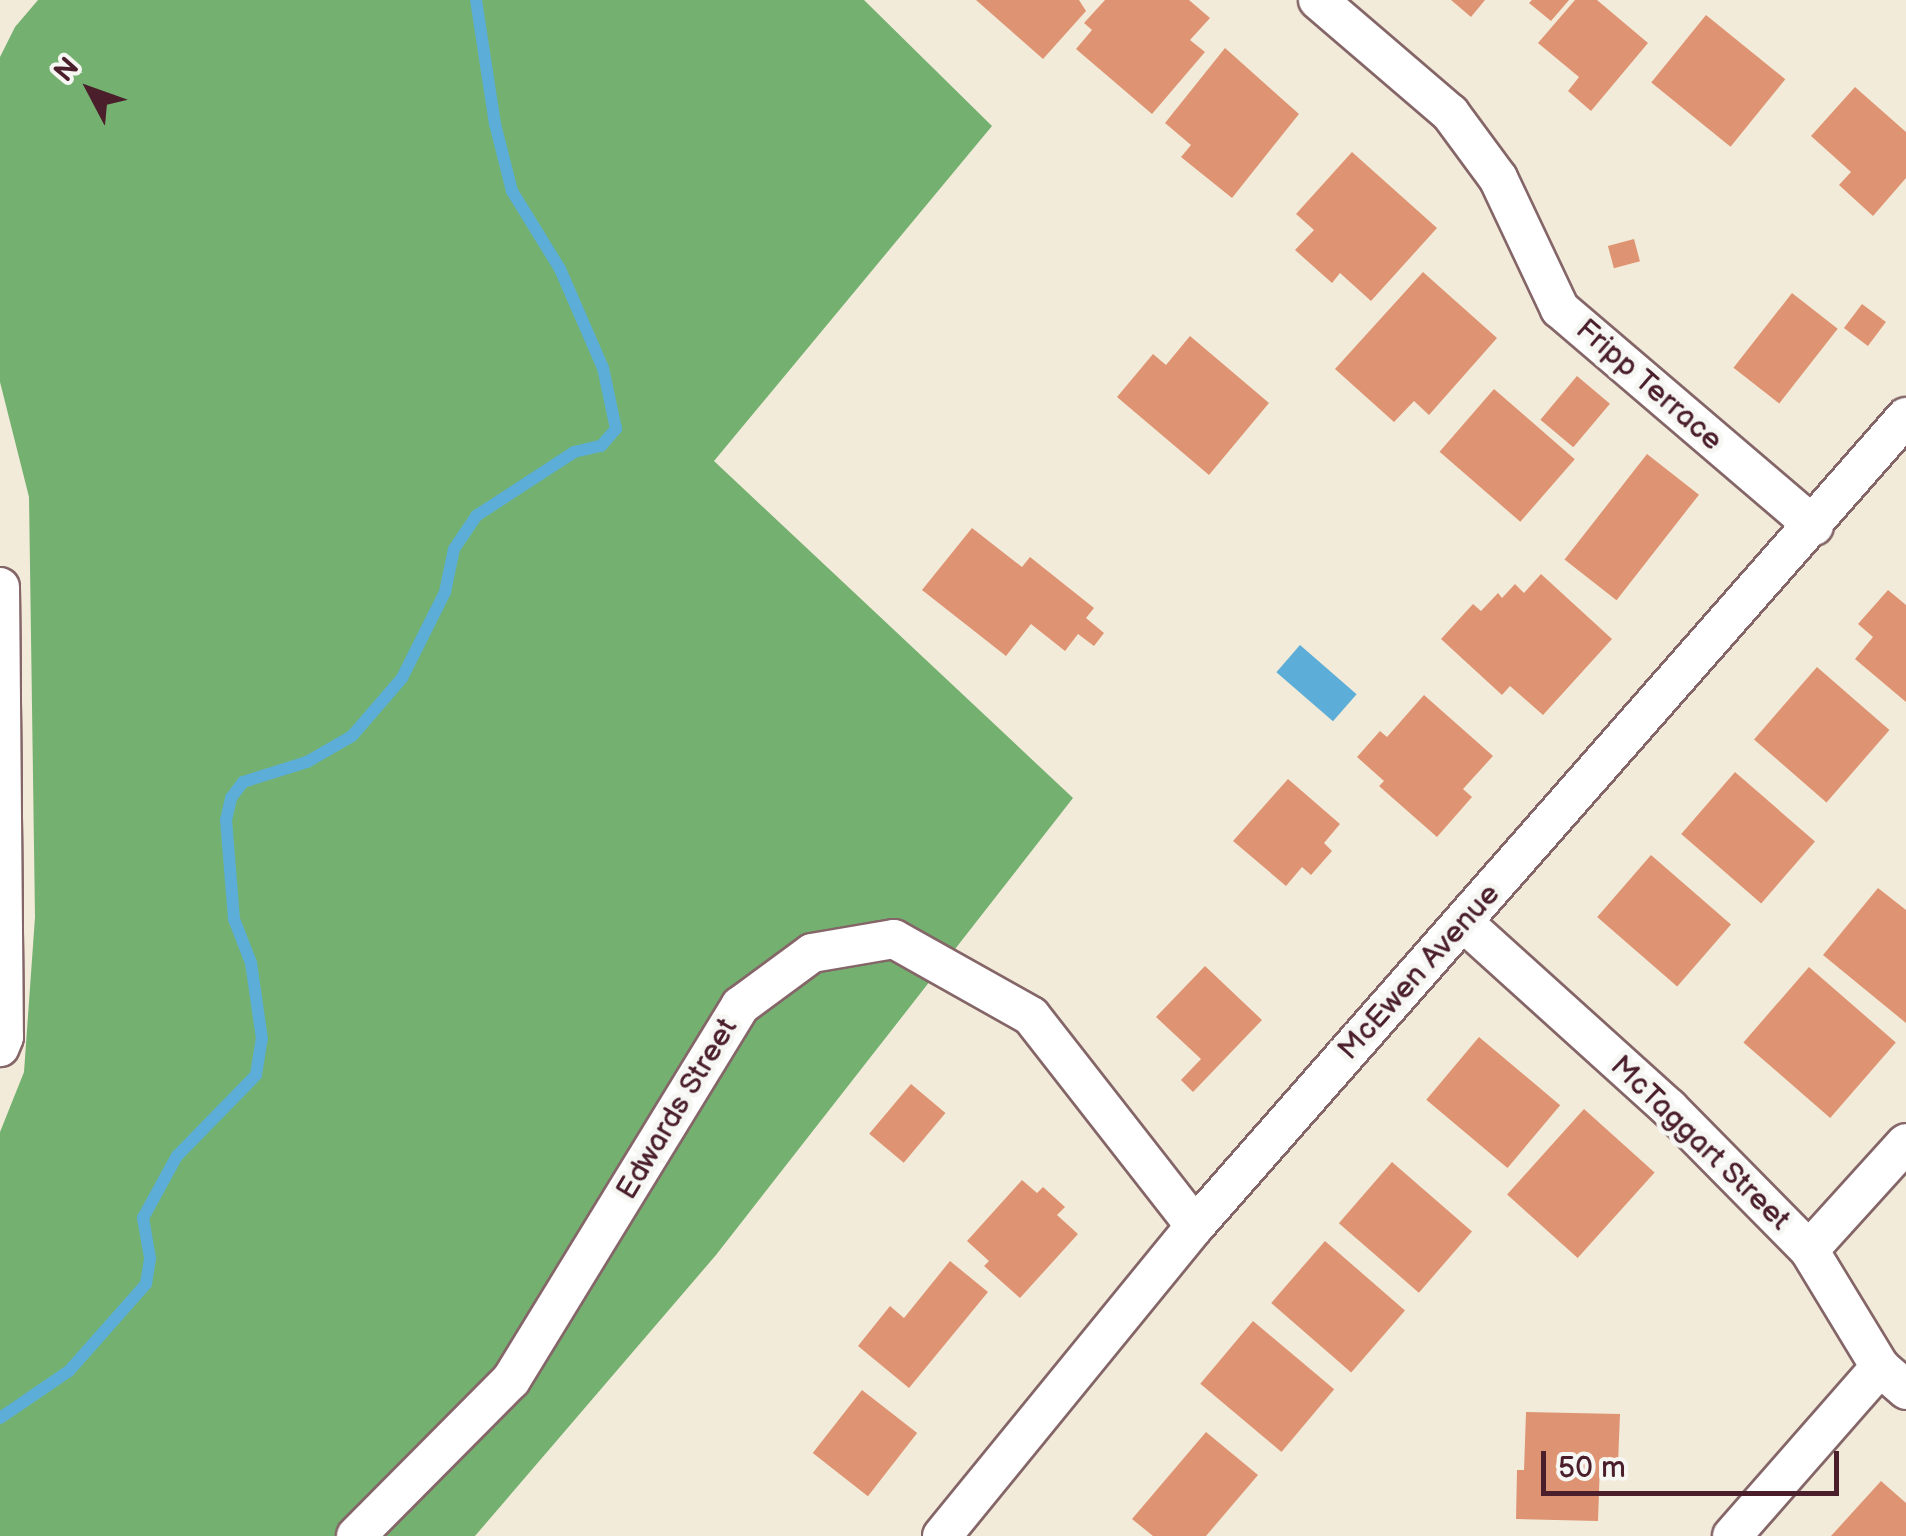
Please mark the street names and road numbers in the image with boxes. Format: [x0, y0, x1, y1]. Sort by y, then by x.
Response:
street label: Fripp Terrace [1568, 311, 1730, 459]
street label: McEwen Avenue [1331, 877, 1507, 1067]
street label: Edwards Street [609, 1012, 745, 1206]
street label: McTaggart Street [1603, 1048, 1797, 1238]

